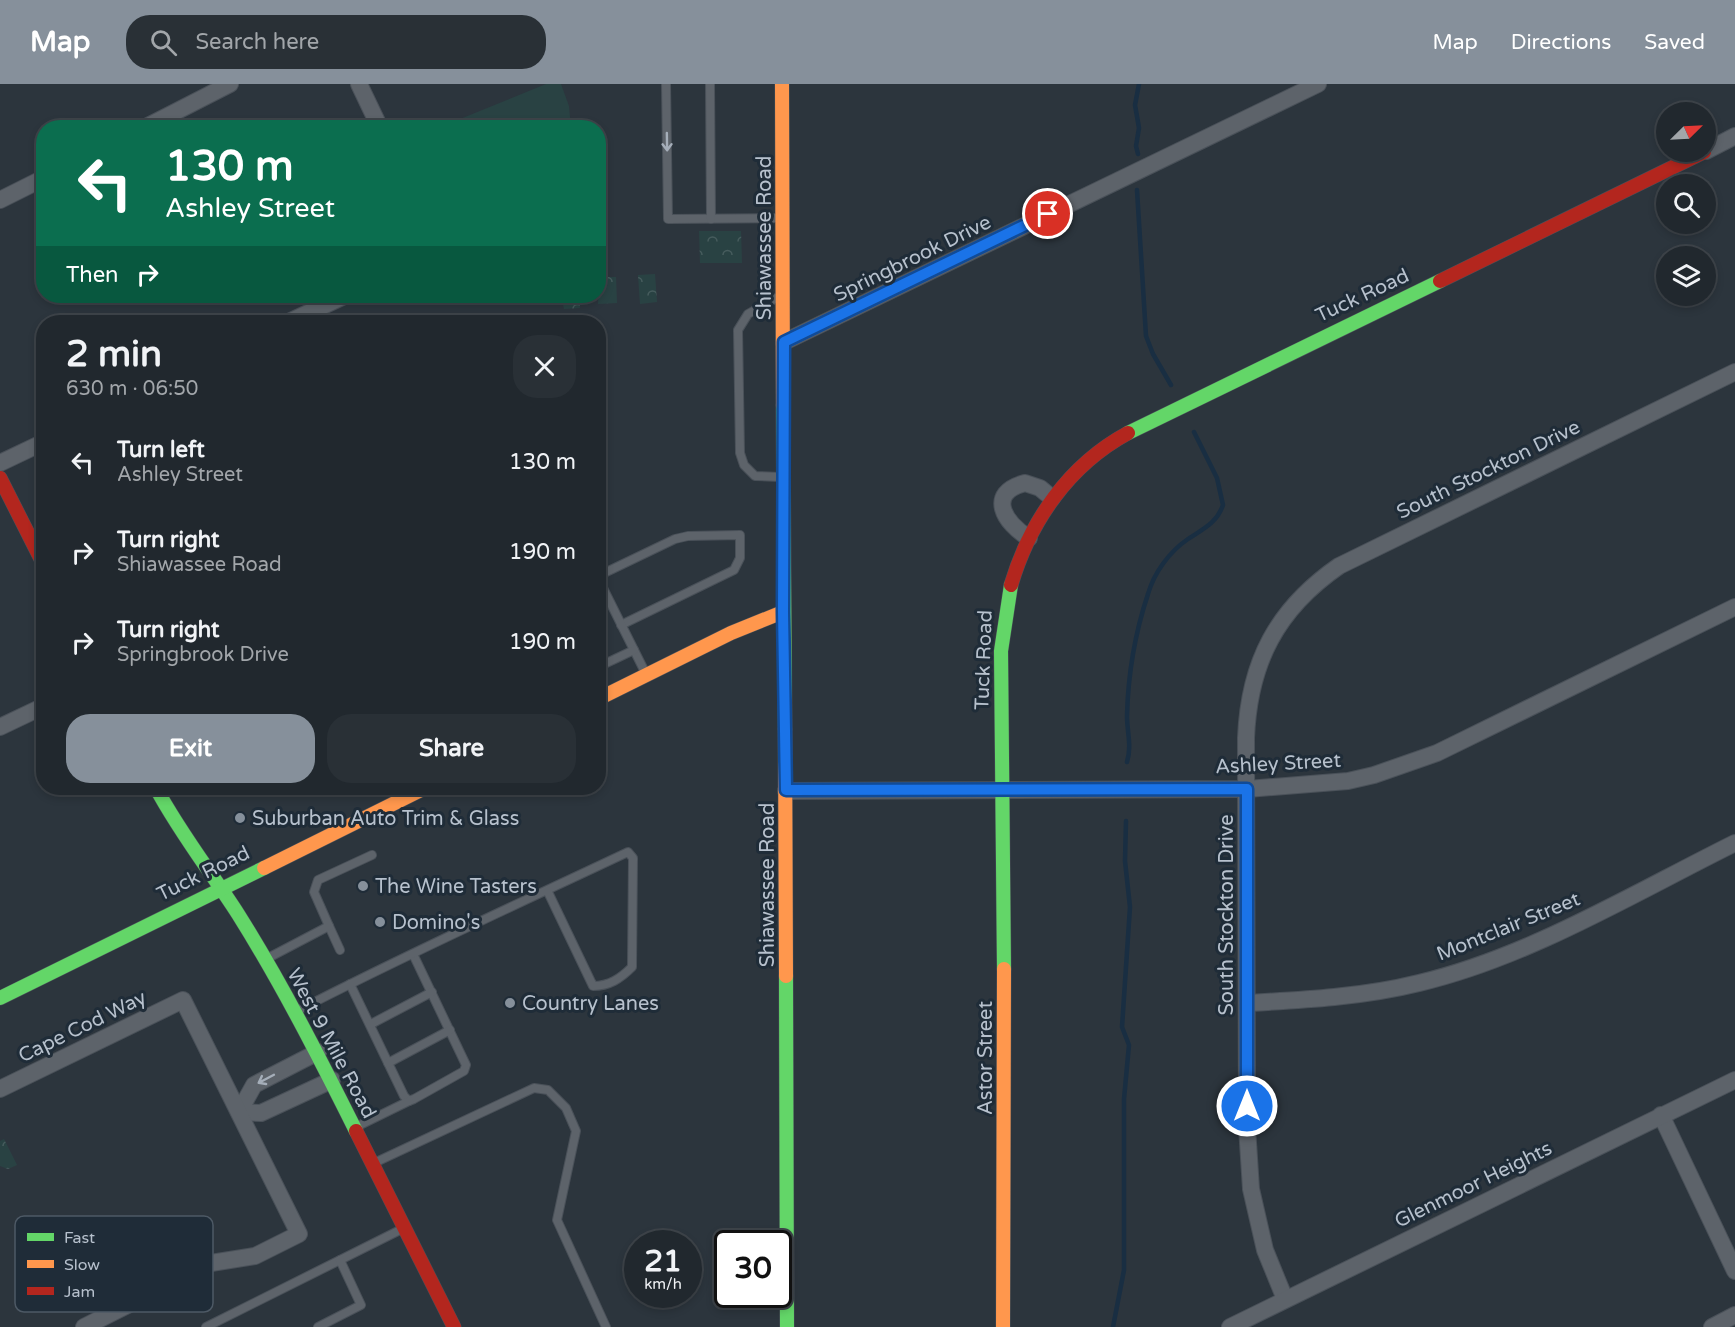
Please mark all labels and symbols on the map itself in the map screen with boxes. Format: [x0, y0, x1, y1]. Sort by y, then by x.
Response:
north arrow [1656, 102, 1716, 162]
one-way arrow [661, 132, 672, 152]
street label: Shiawassee Road [753, 156, 777, 320]
pin [1022, 188, 1073, 239]
street label: Springbrook Drive [830, 210, 995, 307]
street label: Tuck Road [1312, 264, 1413, 328]
street label: South Stockton Drive [1393, 415, 1584, 525]
street label: Tuck Road [970, 610, 998, 711]
street label: Ashley Street [1215, 749, 1342, 779]
street label: Shiawassee Road [756, 803, 780, 967]
place label: Suburban Auto Trim & Glass [252, 807, 519, 831]
marker: Suburban Auto Trim & Glass [233, 811, 247, 825]
street label: South Stockton Drive [1215, 814, 1239, 1016]
street label: Tuck Road [153, 841, 254, 907]
place label: The Wine Tasters [375, 875, 537, 899]
marker: The Wine Tasters [356, 879, 370, 893]
street label: Montclair Street [1433, 887, 1584, 967]
place label: Domino's [392, 911, 480, 935]
marker: Domino's [373, 915, 387, 929]
street label: West 9 Mile Road [281, 964, 381, 1123]
street label: Cape Cod Way [15, 986, 150, 1068]
place label: Country Lanes [522, 992, 659, 1016]
marker: Country Lanes [503, 996, 517, 1010]
street label: Astor Street [974, 1001, 998, 1115]
one-way arrow [258, 1073, 275, 1085]
position arrow [1215, 1074, 1279, 1138]
street label: Glenmoor Heights [1391, 1136, 1556, 1233]
legend [15, 1216, 213, 1312]
text: Fast [64, 1228, 95, 1248]
speed limit sign: 30 [714, 1230, 792, 1308]
text: Slow [64, 1255, 100, 1275]
text: Jam [64, 1282, 95, 1302]

